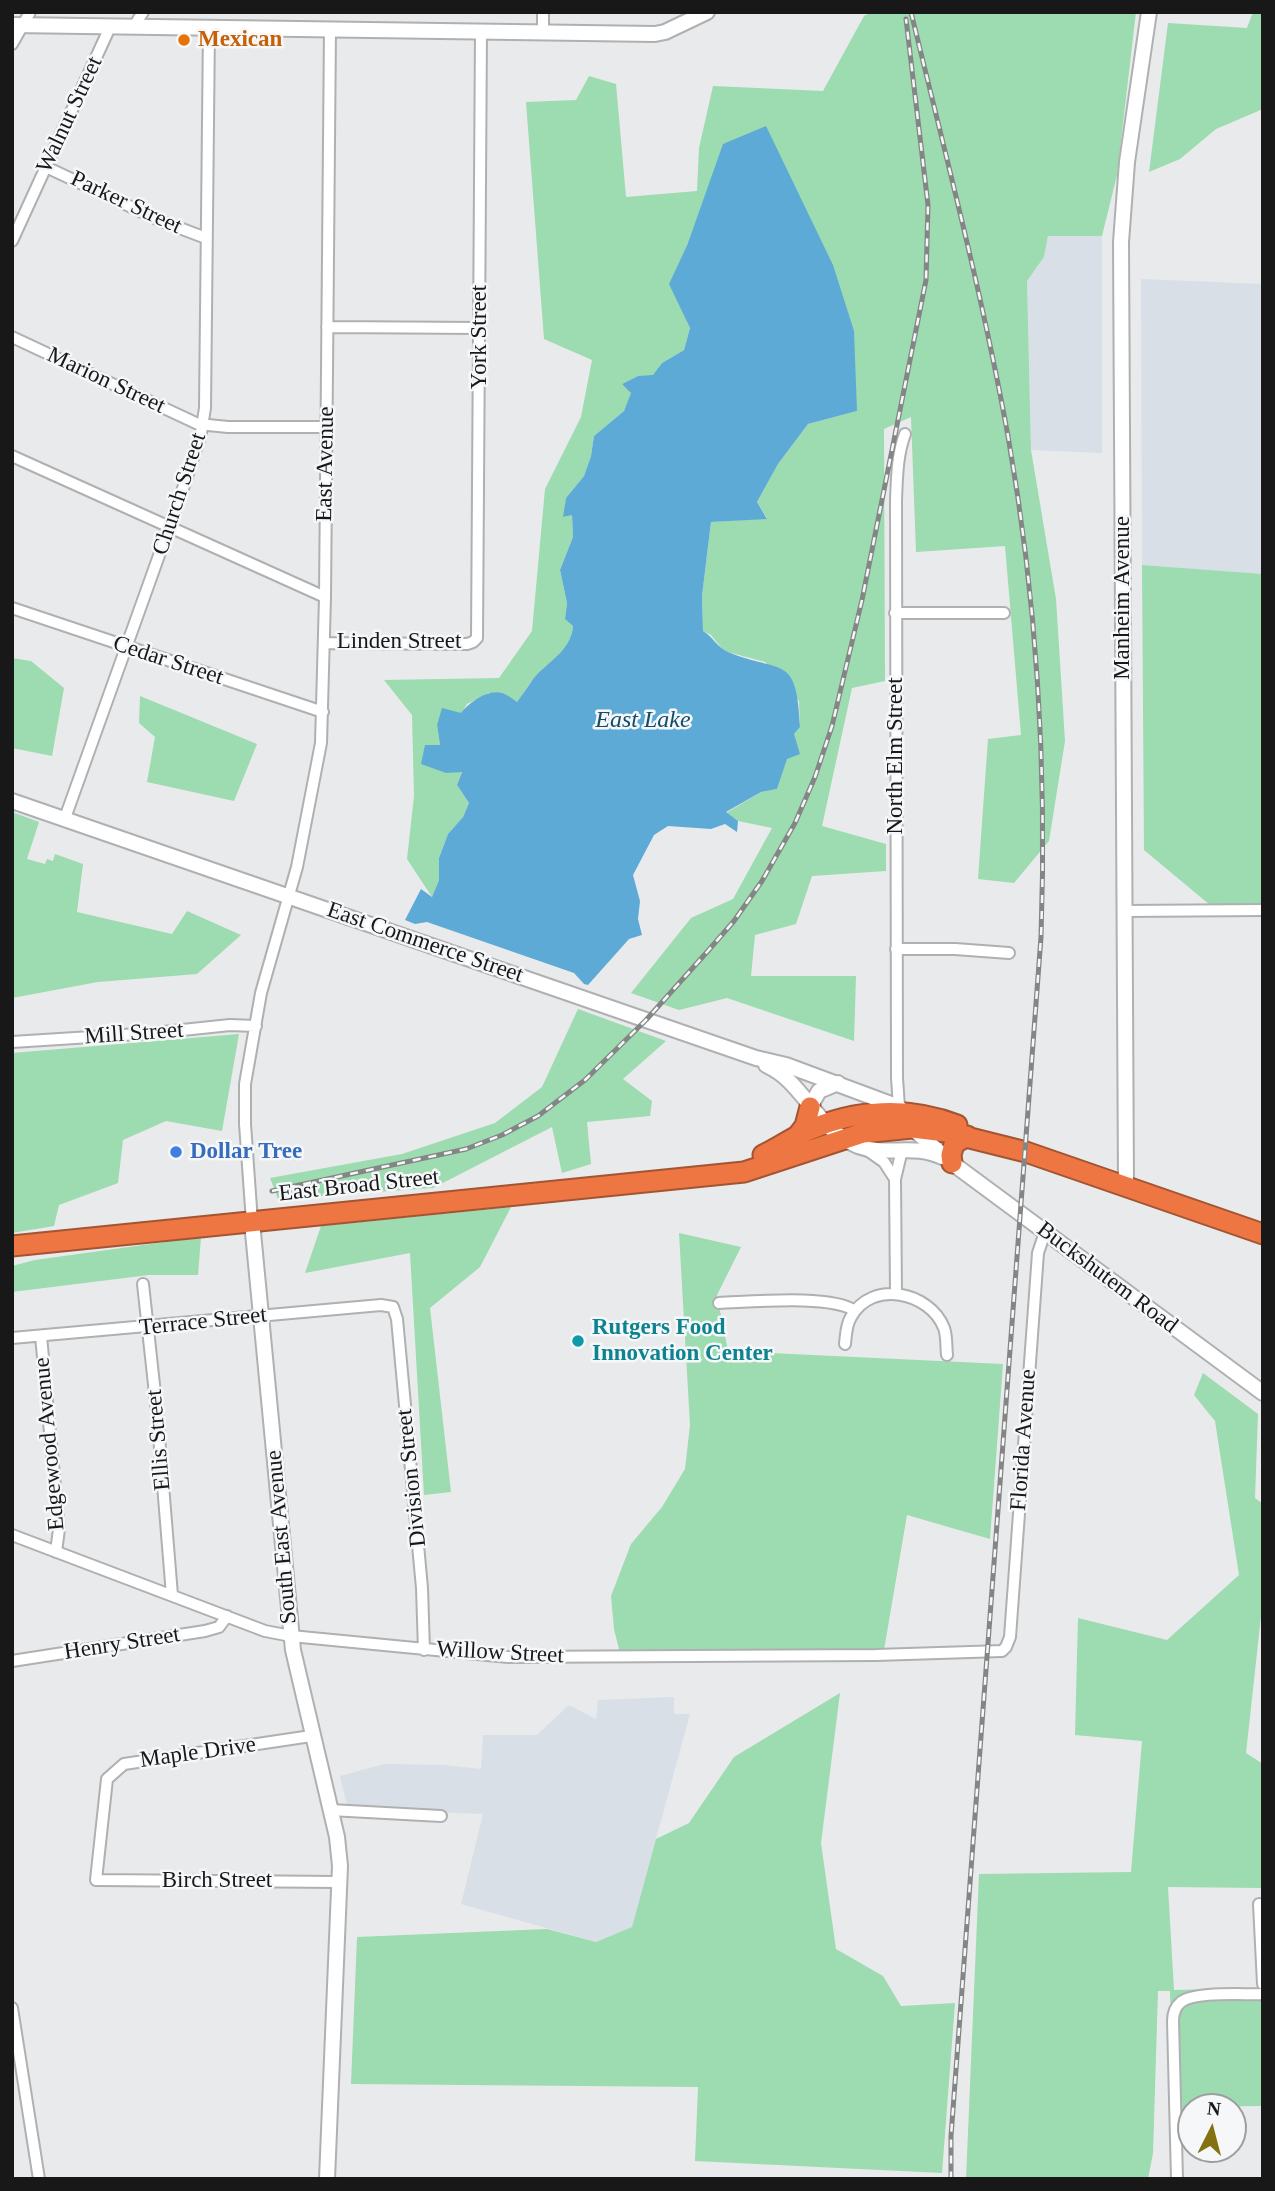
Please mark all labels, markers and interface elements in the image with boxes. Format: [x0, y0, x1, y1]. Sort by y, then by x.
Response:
place label: Mexican [198, 26, 282, 54]
marker: Mexican [176, 32, 192, 48]
street label: Walnut Street [31, 52, 109, 178]
street label: Parker Street [66, 165, 186, 241]
street label: York Street [466, 285, 494, 389]
street label: Marion Street [43, 342, 169, 420]
street label: East Avenue [311, 406, 341, 522]
street label: Church Street [147, 429, 213, 559]
street label: Manheim Avenue [1109, 516, 1137, 680]
street label: Linden Street [337, 628, 461, 656]
street label: Cedar Street [109, 630, 227, 692]
street label: North Elm Street [882, 677, 910, 835]
water label: East Lake [595, 707, 691, 735]
street label: East Commerce Street [323, 896, 527, 990]
street label: Mill Street [84, 1017, 184, 1051]
place label: Dollar Tree [190, 1138, 302, 1166]
marker: Dollar Tree [168, 1144, 184, 1160]
street label: East Broad Street [278, 1164, 440, 1208]
street label: Buckshutem Road [1031, 1216, 1183, 1340]
street label: Terrace Street [138, 1302, 268, 1342]
place label: Rutgers Food Innovation Center [592, 1314, 773, 1368]
marker: Rutgers Food Innovation Center [570, 1333, 586, 1349]
street label: Edgewood Avenue [29, 1356, 71, 1532]
street label: Florida Avenue [1005, 1368, 1043, 1512]
street label: Ellis Street [141, 1388, 177, 1492]
street label: Division Street [391, 1408, 433, 1548]
street label: South East Avenue [261, 1449, 303, 1625]
street label: Henry Street [62, 1621, 182, 1667]
street label: Willow Street [436, 1636, 564, 1670]
street label: Maple Drive [138, 1731, 258, 1775]
street label: Birch Street [162, 1867, 272, 1895]
north arrow [1177, 2093, 1247, 2163]
text: N [1206, 2097, 1222, 2120]

